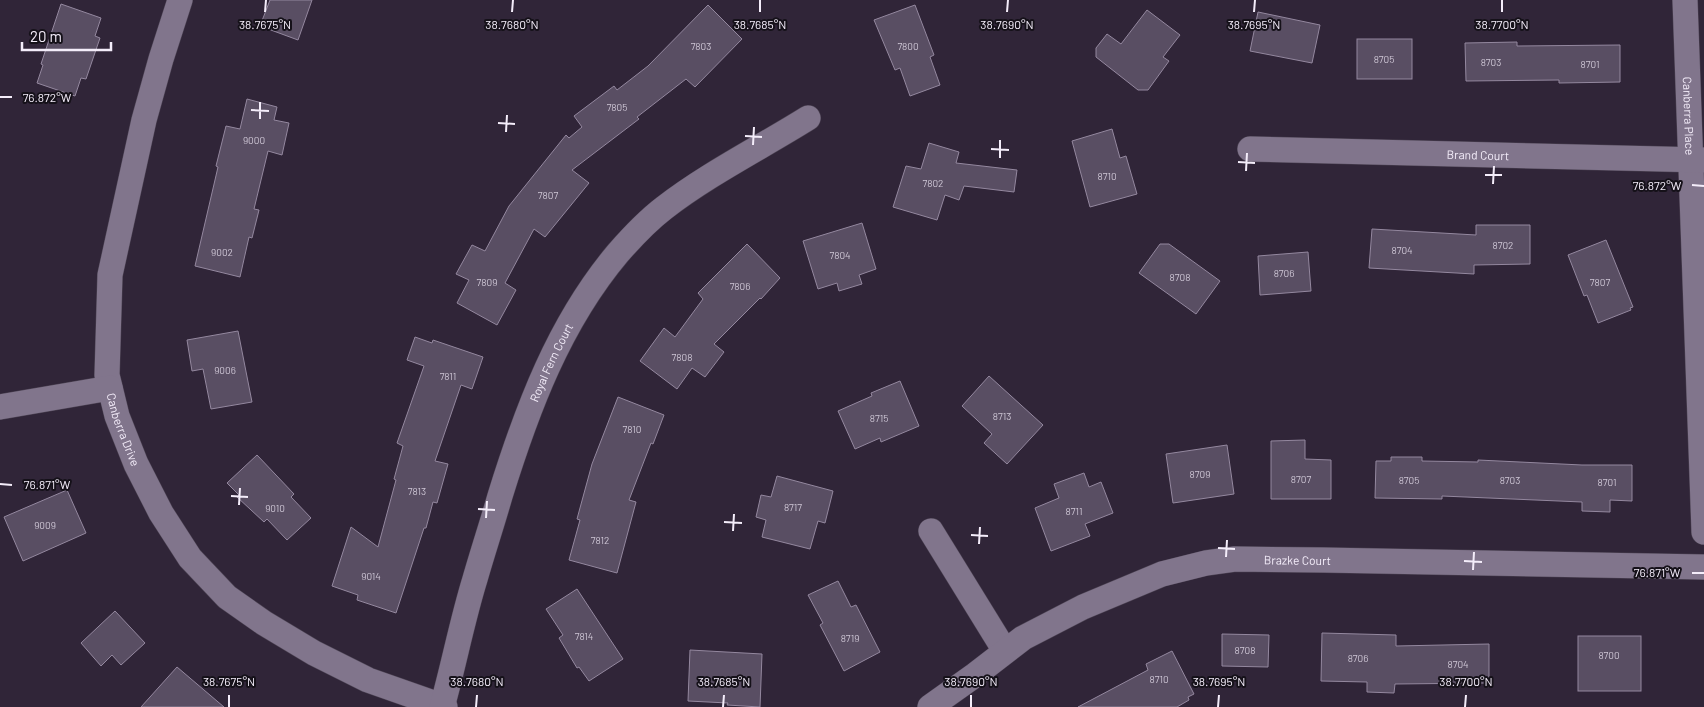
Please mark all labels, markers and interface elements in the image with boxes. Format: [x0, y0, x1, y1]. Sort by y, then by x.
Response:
text: 38.7675°N [239, 17, 291, 31]
text: 38.7680°N [485, 17, 539, 31]
text: 38.7685°N [734, 17, 786, 31]
text: 38.7690°N [980, 17, 1034, 31]
text: 38.7695°N [1228, 17, 1280, 31]
text: 38.7700°N [1475, 17, 1529, 31]
scale bar [22, 20, 111, 52]
text: 20 m [30, 27, 62, 45]
house number: 7803 [691, 40, 711, 52]
house number: 7800 [897, 40, 919, 52]
house number: 8705 [1374, 53, 1394, 65]
house number: 8703 [1481, 56, 1501, 68]
house number: 8701 [1581, 58, 1599, 70]
street label: Canberra Place [1681, 76, 1698, 155]
text: 76.872°W [23, 90, 72, 104]
house number: 7805 [607, 101, 627, 113]
house number: 9000 [243, 134, 265, 146]
street label: Brand Court [1446, 147, 1509, 162]
house number: 8710 [1097, 170, 1117, 182]
house number: 7802 [923, 177, 943, 189]
text: 76.872°W [1633, 178, 1682, 192]
house number: 7807 [538, 189, 558, 201]
house number: 8702 [1493, 239, 1513, 251]
house number: 8704 [1391, 244, 1413, 256]
house number: 9002 [211, 246, 233, 258]
house number: 7804 [829, 249, 851, 261]
house number: 8706 [1274, 267, 1294, 279]
house number: 8708 [1170, 271, 1190, 283]
house number: 7809 [477, 276, 497, 288]
house number: 7807 [1590, 276, 1610, 288]
house number: 7806 [730, 280, 750, 292]
street label: Royal Fern Court [526, 320, 575, 404]
house number: 7808 [672, 351, 692, 363]
house number: 9006 [214, 364, 236, 376]
house number: 7811 [440, 370, 456, 382]
street label: Canberra Drive [105, 391, 143, 468]
house number: 8713 [993, 410, 1011, 422]
house number: 8715 [870, 412, 888, 424]
house number: 7810 [623, 423, 641, 435]
house number: 8709 [1190, 468, 1210, 480]
house number: 8707 [1291, 473, 1311, 485]
house number: 8705 [1399, 474, 1419, 486]
house number: 8703 [1500, 474, 1520, 486]
house number: 8701 [1598, 476, 1616, 488]
text: 76.871°W [24, 477, 71, 491]
house number: 7813 [408, 485, 426, 497]
house number: 8717 [784, 501, 802, 513]
house number: 9010 [265, 502, 285, 514]
house number: 8711 [1066, 505, 1083, 517]
house number: 9009 [34, 519, 56, 531]
house number: 7812 [591, 534, 609, 546]
street label: Brazke Court [1264, 552, 1331, 567]
text: 76.871°W [1634, 565, 1681, 579]
house number: 9014 [361, 570, 381, 582]
house number: 7814 [575, 630, 593, 642]
house number: 8719 [841, 632, 859, 644]
house number: 8708 [1235, 644, 1255, 656]
house number: 8700 [1598, 649, 1620, 661]
house number: 8706 [1348, 652, 1368, 664]
house number: 8704 [1447, 658, 1469, 670]
house number: 8710 [1149, 673, 1169, 685]
text: 38.7675°N [203, 674, 255, 688]
text: 38.7680°N [450, 674, 504, 688]
text: 38.7685°N [698, 674, 750, 688]
text: 38.7690°N [944, 674, 998, 688]
text: 38.7695°N [1193, 674, 1245, 688]
text: 38.7700°N [1439, 674, 1493, 688]

